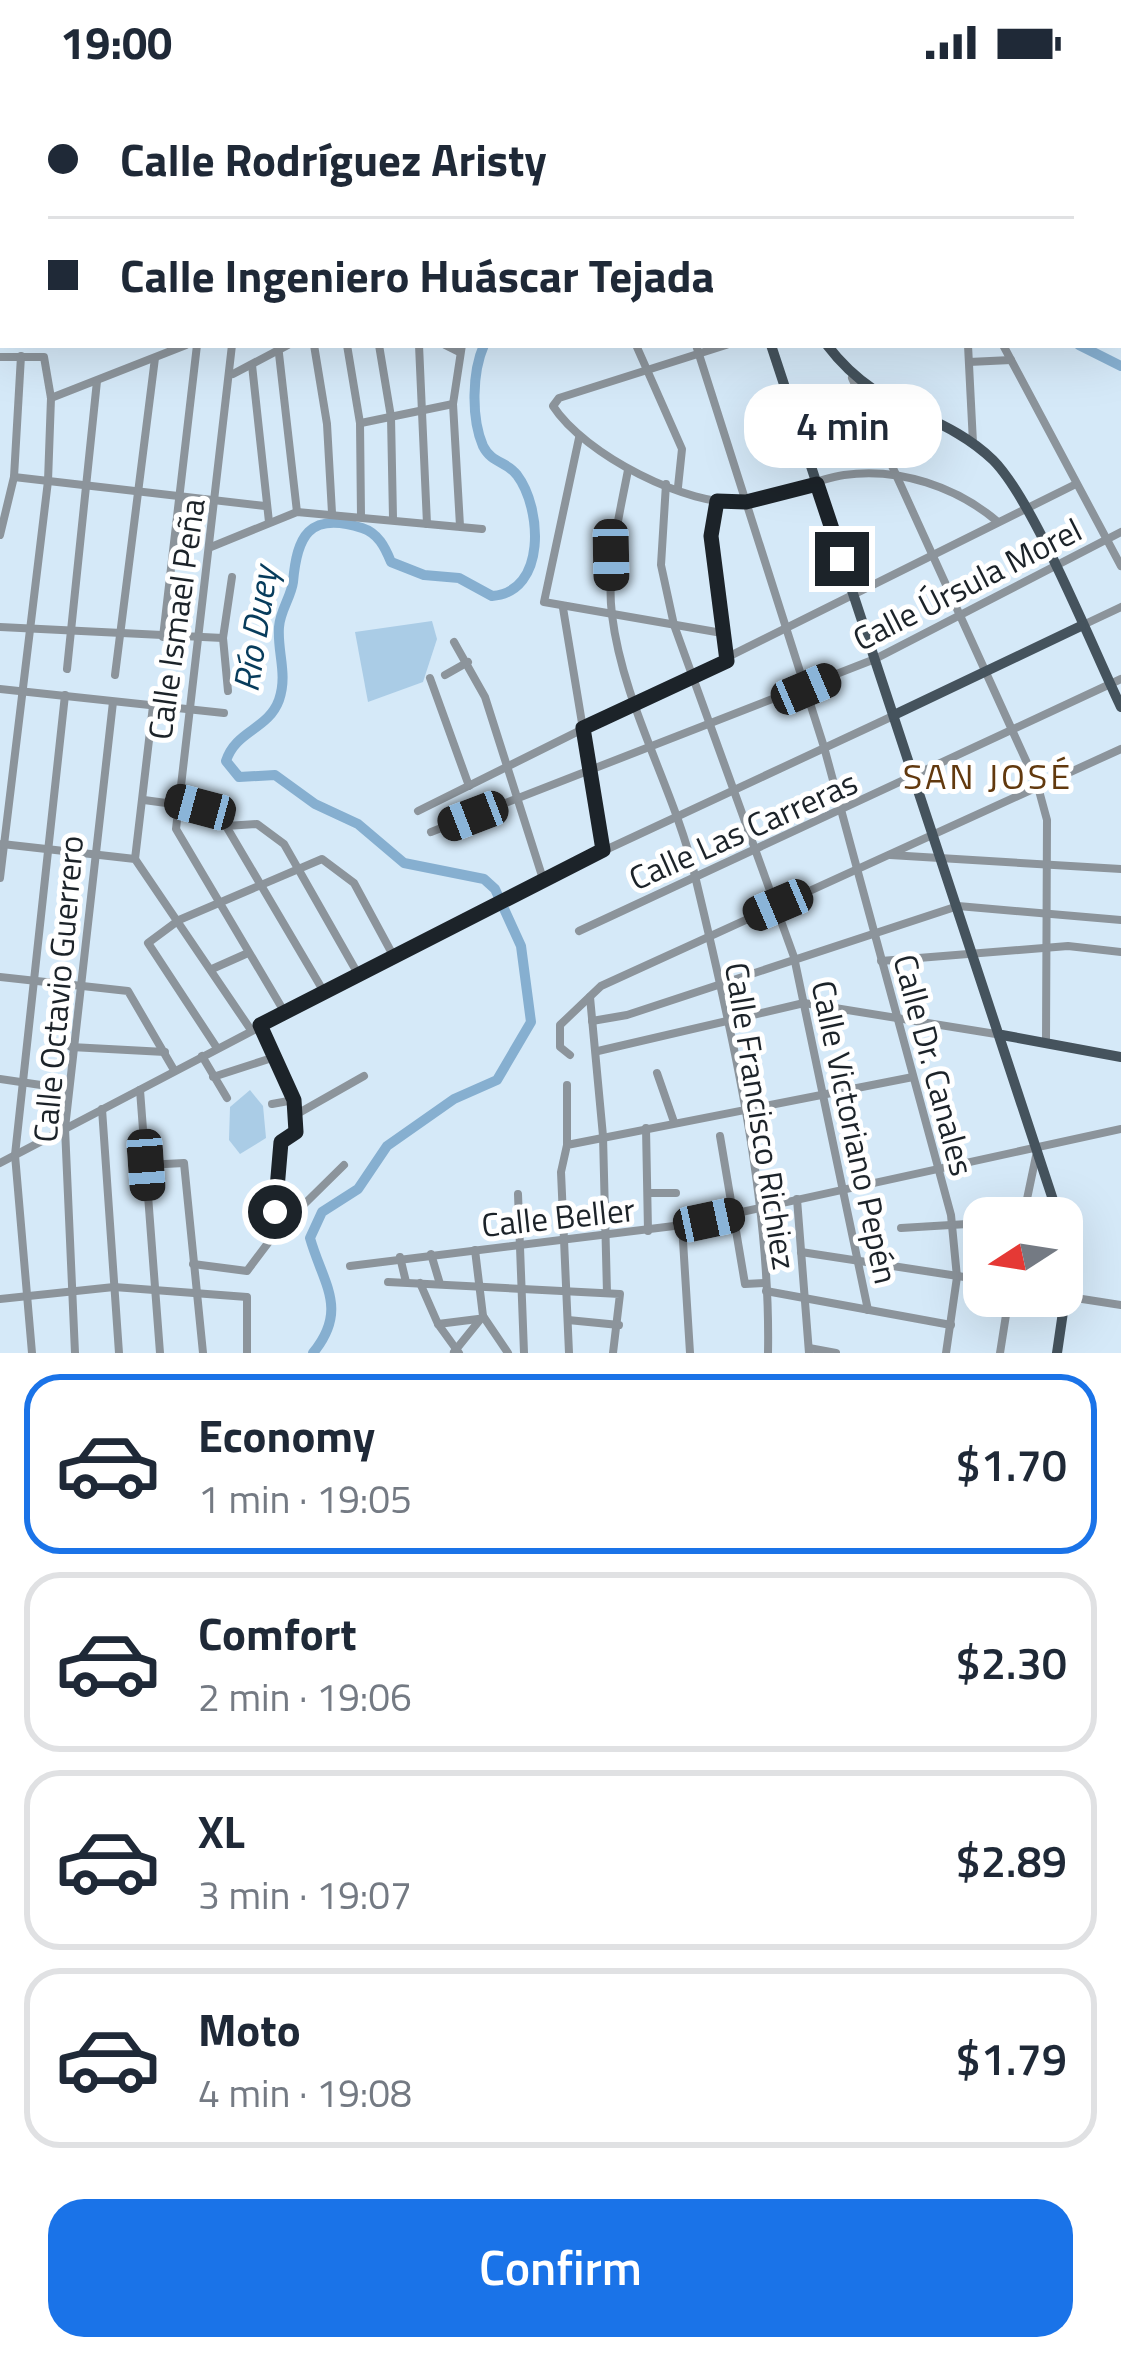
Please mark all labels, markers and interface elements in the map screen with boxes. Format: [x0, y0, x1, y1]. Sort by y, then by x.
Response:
text: 19:00 [60, 8, 172, 76]
text: Calle Rodríguez Aristy [120, 125, 547, 193]
text: Calle Ingeniero Huáscar Tejada [120, 241, 715, 309]
callout: 4 min [743, 385, 941, 469]
text: 4 min [796, 396, 890, 455]
street label: Calle Ismael Peña [134, 495, 218, 743]
street label: Calle Úrsula Morel [844, 505, 1090, 663]
car [592, 519, 630, 591]
route end [815, 532, 869, 586]
water label: Río Duey [217, 559, 292, 695]
car [766, 658, 846, 720]
district label: SAN JOSÉ [903, 748, 1073, 803]
street label: Calle Las Carreras [621, 757, 865, 903]
car [161, 780, 239, 834]
car [433, 786, 513, 846]
street label: Calle Octavio Guerrero [20, 834, 96, 1144]
car [738, 874, 818, 936]
street label: Calle Dr. Canales [880, 949, 988, 1181]
street label: Calle Francisco Richiez [712, 959, 810, 1273]
street label: Calle Victoriano Pepén [798, 976, 912, 1288]
car [126, 1128, 166, 1202]
street label: Calle Beller [479, 1184, 637, 1250]
route start [248, 1185, 302, 1239]
car [670, 1195, 748, 1245]
north arrow [963, 1197, 1083, 1317]
map controls [963, 1197, 1083, 1317]
text: Economy [198, 1401, 375, 1469]
icon: car [54, 1410, 162, 1518]
text: $1.70 [955, 1430, 1067, 1498]
text: 1 min · 19:05 [198, 1469, 412, 1528]
text: Comfort [198, 1599, 357, 1667]
icon: car [54, 1608, 162, 1716]
text: $2.30 [955, 1628, 1067, 1696]
text: 2 min · 19:06 [198, 1667, 412, 1726]
text: XL [198, 1797, 245, 1865]
icon: car [54, 1806, 162, 1914]
text: $2.89 [955, 1826, 1067, 1894]
text: 3 min · 19:07 [198, 1865, 412, 1924]
text: Moto [198, 1995, 301, 2063]
icon: car [54, 2004, 162, 2112]
text: $1.79 [955, 2024, 1067, 2092]
text: 4 min · 19:08 [198, 2063, 412, 2122]
button: Confirm [48, 2199, 1073, 2337]

